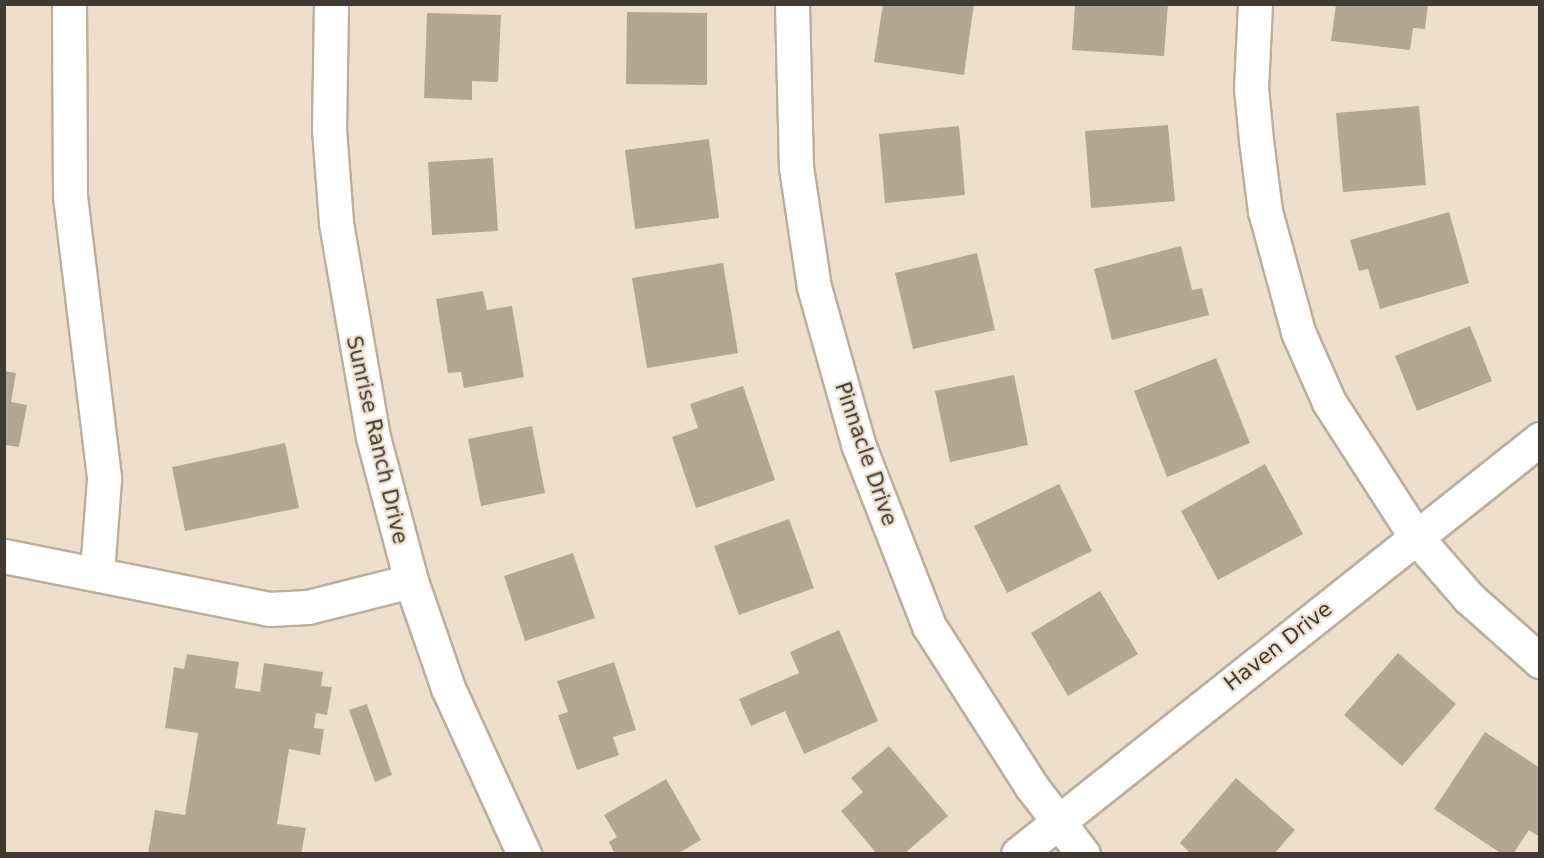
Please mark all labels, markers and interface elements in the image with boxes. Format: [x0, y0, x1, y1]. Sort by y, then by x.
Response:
street label: Sunrise Ranch Drive [341, 334, 413, 546]
street label: Pinnacle Drive [830, 379, 902, 529]
street label: Haven Drive [1219, 596, 1337, 696]

